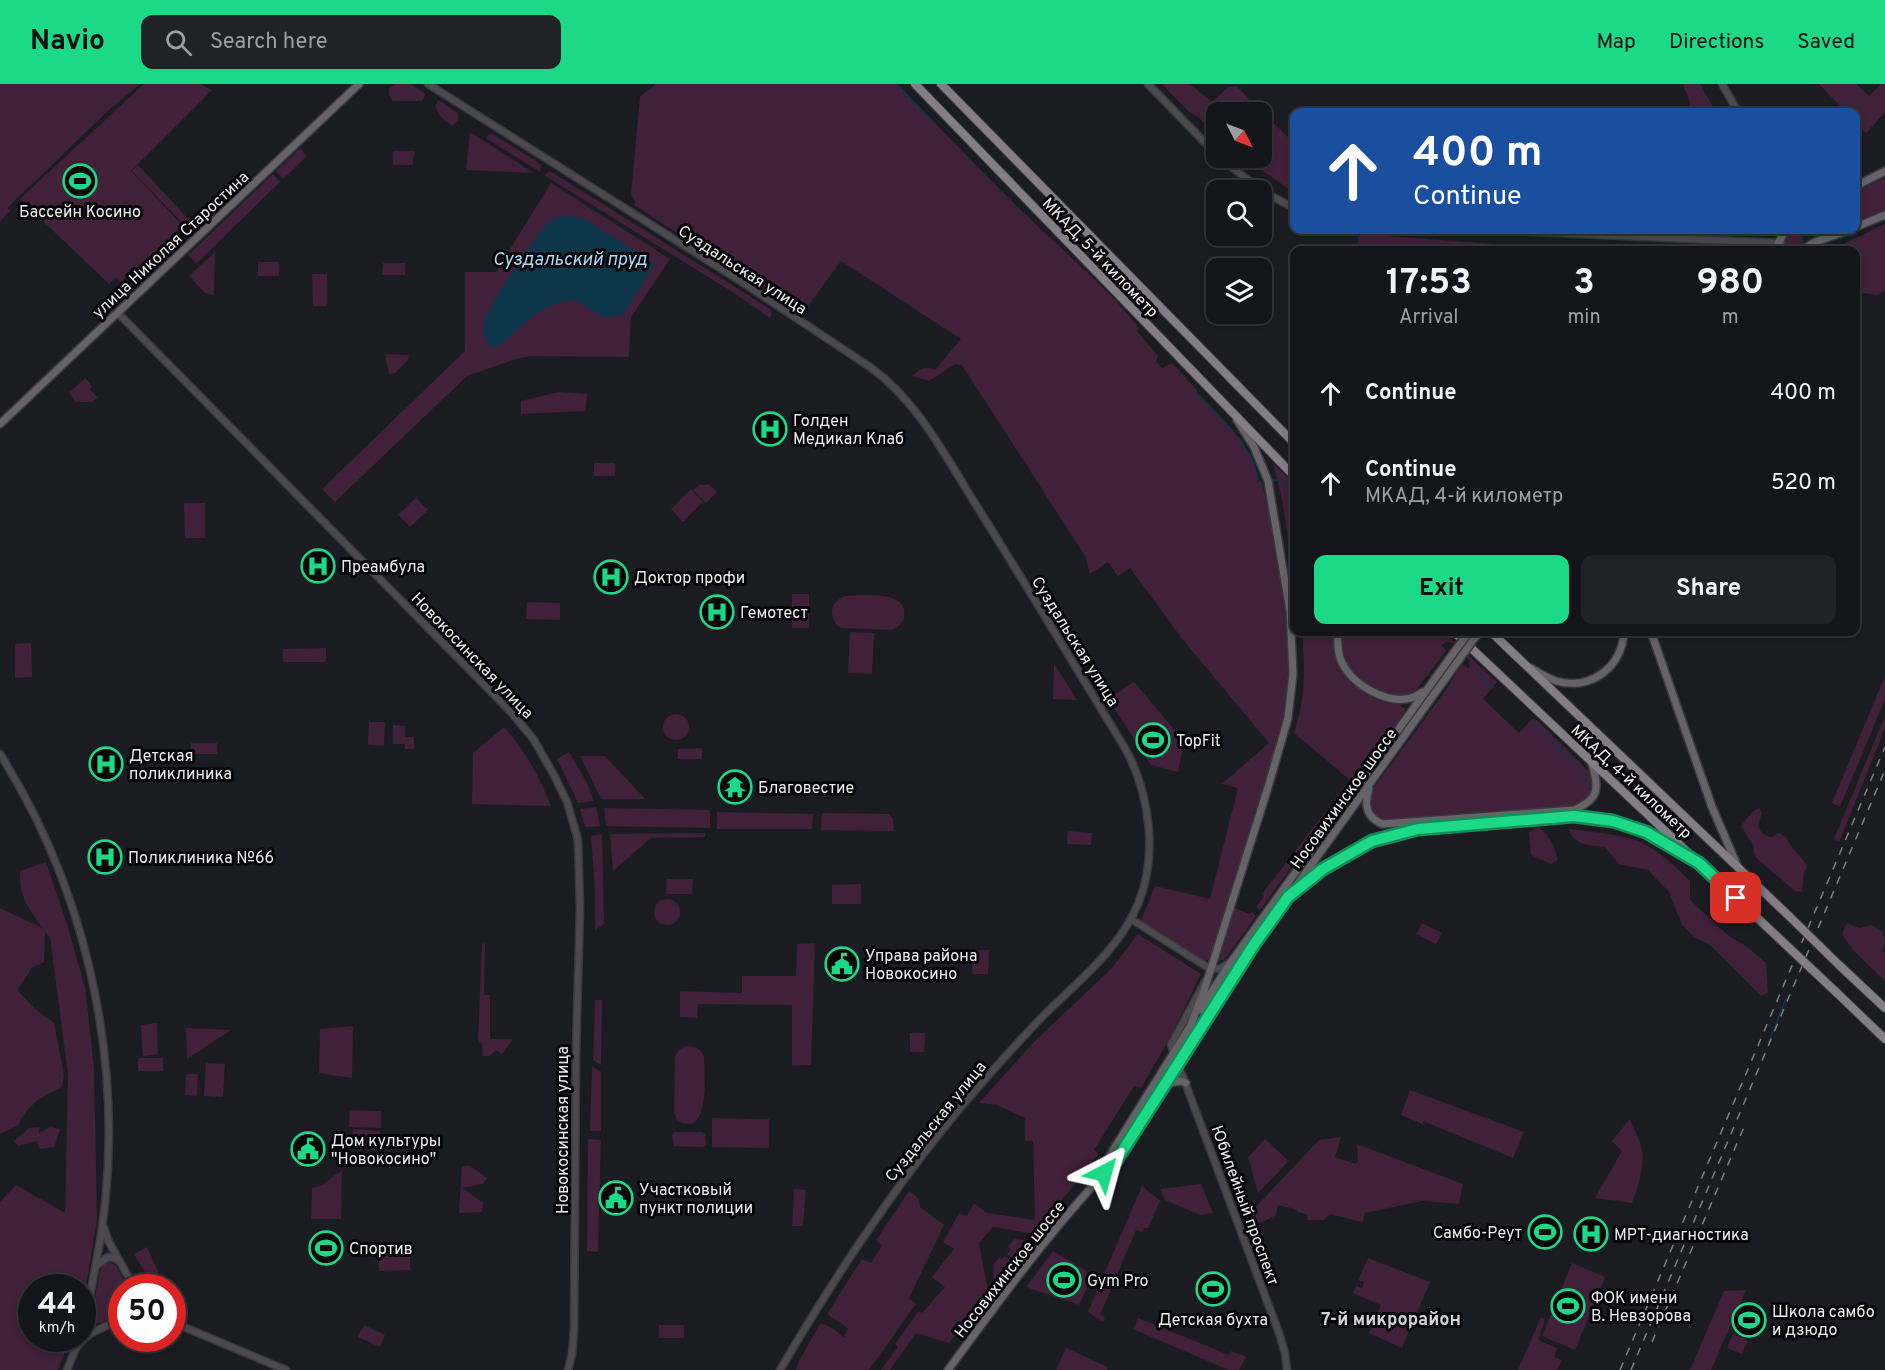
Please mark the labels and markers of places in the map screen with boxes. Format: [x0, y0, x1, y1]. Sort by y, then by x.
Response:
sports icon: Бассейн Косино [62, 163, 98, 199]
place label: Бассейн Косино [19, 203, 141, 223]
hospital icon: Голден Медикал Клаб [752, 411, 788, 447]
place label: Голден Медикал Клаб [793, 412, 904, 450]
hospital icon: Преамбула [300, 548, 336, 584]
place label: Преамбула [341, 558, 425, 578]
hospital icon: Доктор профи [593, 559, 629, 595]
place label: Доктор профи [634, 569, 745, 589]
hospital icon: Гемотест [699, 594, 735, 630]
place label: Гемотест [740, 604, 808, 624]
sports icon: TopFit [1135, 722, 1171, 758]
place label: TopFit [1176, 732, 1221, 752]
hospital icon: Детская поликлиника [88, 746, 124, 782]
place label: Детская поликлиника [129, 747, 232, 785]
temple icon: Благовестие [717, 769, 753, 805]
place label: Благовестие [758, 779, 854, 799]
hospital icon: Поликлиника №66 [87, 839, 123, 875]
place label: Поликлиника №66 [128, 849, 274, 869]
pin [1710, 872, 1761, 923]
public building icon: Управа района Новокосино [824, 946, 860, 982]
place label: Управа района Новокосино [865, 947, 977, 985]
public building icon: Дом культуры "Новокосино" [290, 1131, 326, 1167]
place label: Дом культуры "Новокосино" [331, 1132, 441, 1170]
public building icon: Участковый пункт полиции [598, 1180, 634, 1216]
place label: Участковый пункт полиции [639, 1181, 753, 1219]
sports icon: Самбо-Реут [1527, 1214, 1563, 1250]
hospital icon: МРТ-диагностика [1573, 1216, 1609, 1252]
place label: Самбо-Реут [1433, 1224, 1522, 1244]
place label: МРТ-диагностика [1614, 1226, 1749, 1246]
sports icon: Спортив [308, 1230, 344, 1266]
place label: Спортив [349, 1240, 413, 1260]
sports icon: Gym Pro [1046, 1262, 1082, 1298]
sports icon: Детская бухта [1195, 1271, 1231, 1307]
place label: Gym Pro [1087, 1272, 1149, 1292]
sports icon: ФОК имени В. Невзорова [1550, 1288, 1586, 1324]
place label: ФОК имени В. Невзорова [1591, 1289, 1691, 1327]
sports icon: Школа самбо и дзюдо [1731, 1302, 1767, 1338]
place label: Школа самбо и дзюдо [1772, 1303, 1875, 1341]
place label: Детская бухта [1158, 1311, 1268, 1331]

